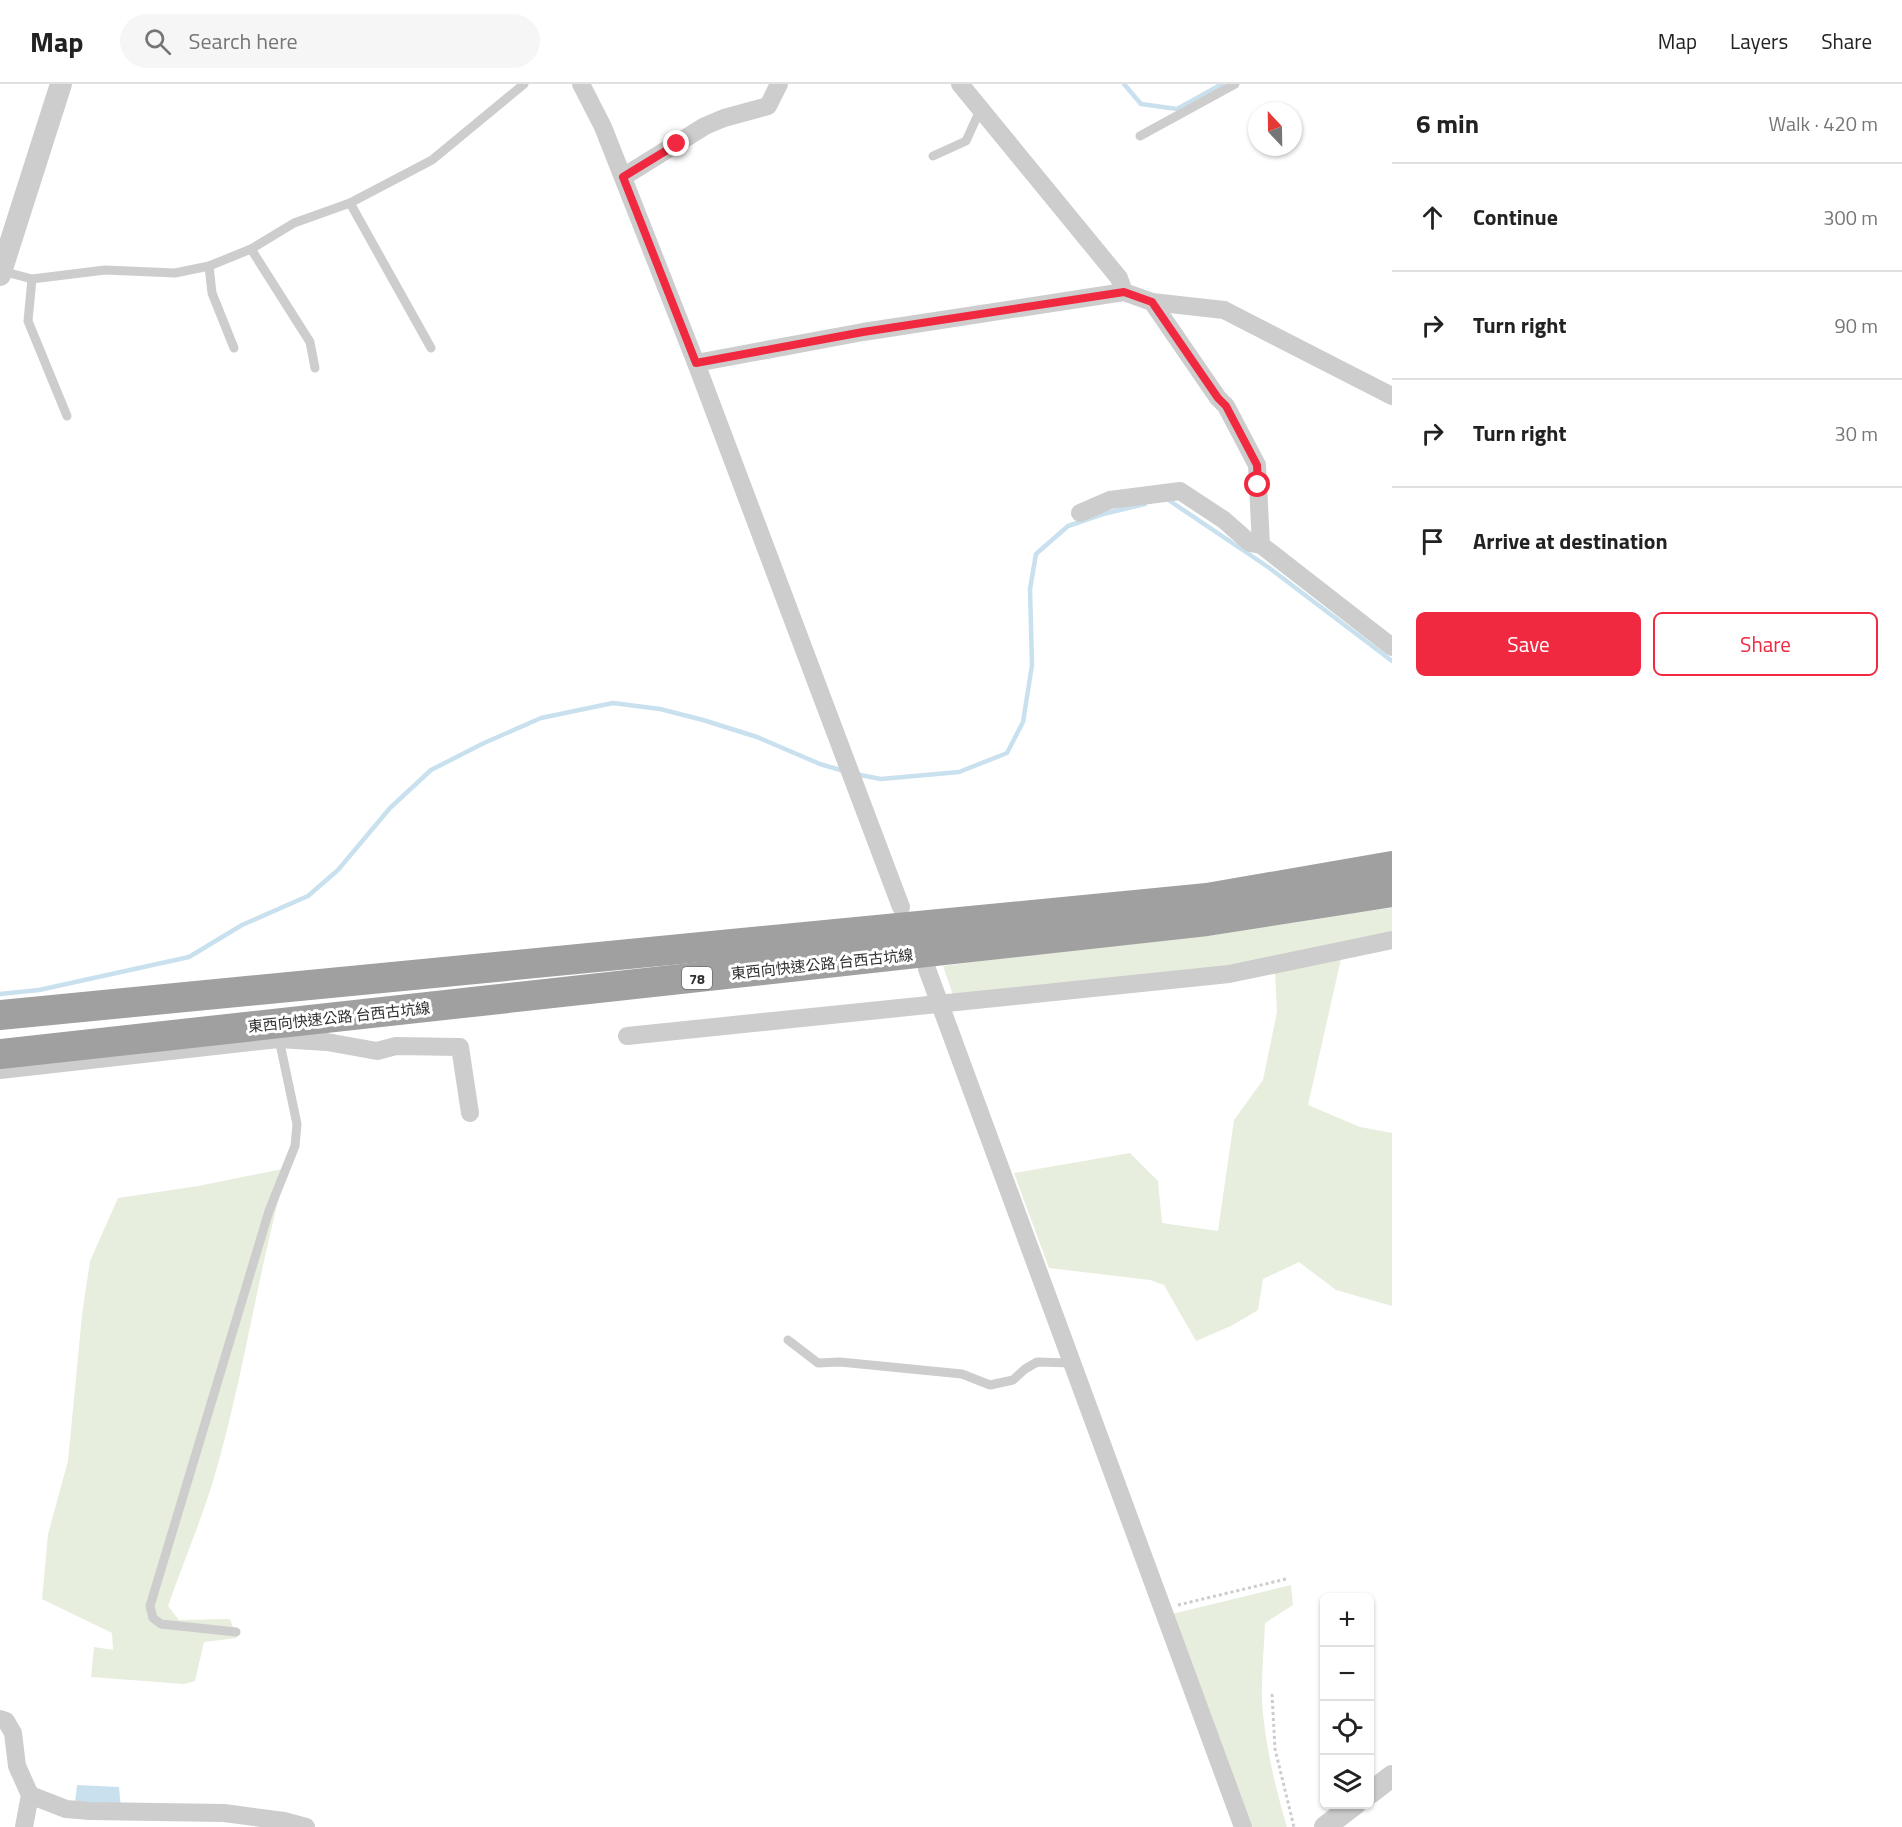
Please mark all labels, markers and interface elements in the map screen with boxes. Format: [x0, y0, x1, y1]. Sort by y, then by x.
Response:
search box [120, 14, 540, 68]
text: Map [30, 20, 84, 63]
text: Search here [189, 24, 298, 58]
icon: search [141, 25, 174, 58]
text: Map [1658, 25, 1697, 57]
text: Layers [1730, 25, 1788, 57]
text: Share [1821, 25, 1872, 57]
north arrow [1248, 102, 1302, 156]
text: 6 min [1416, 104, 1479, 143]
text: Walk · 420 m [1769, 108, 1878, 139]
route end [663, 130, 689, 156]
text: Continue [1473, 200, 1558, 234]
icon: ahead [1416, 201, 1449, 234]
text: 300 m [1823, 202, 1878, 233]
text: Turn right [1473, 308, 1567, 342]
icon: right [1416, 309, 1449, 342]
text: 90 m [1834, 310, 1878, 341]
text: Turn right [1473, 416, 1567, 450]
icon: right [1416, 417, 1449, 450]
text: 30 m [1834, 418, 1878, 449]
route start [1244, 471, 1270, 497]
text: Arrive at destination [1473, 524, 1668, 558]
icon: arrive [1416, 525, 1449, 558]
button: Save [1416, 612, 1641, 676]
button: Share [1653, 612, 1878, 676]
street label: 東西向快速公路 台西古坑線 [730, 943, 914, 985]
road number: 78 [682, 967, 712, 989]
street label: 東西向快速公路 台西古坑線 [247, 996, 431, 1038]
map controls [1320, 1593, 1374, 1809]
button: + [1320, 1593, 1374, 1647]
button: − [1320, 1647, 1374, 1701]
button: locate [1320, 1701, 1374, 1755]
button: layers [1320, 1755, 1374, 1809]

